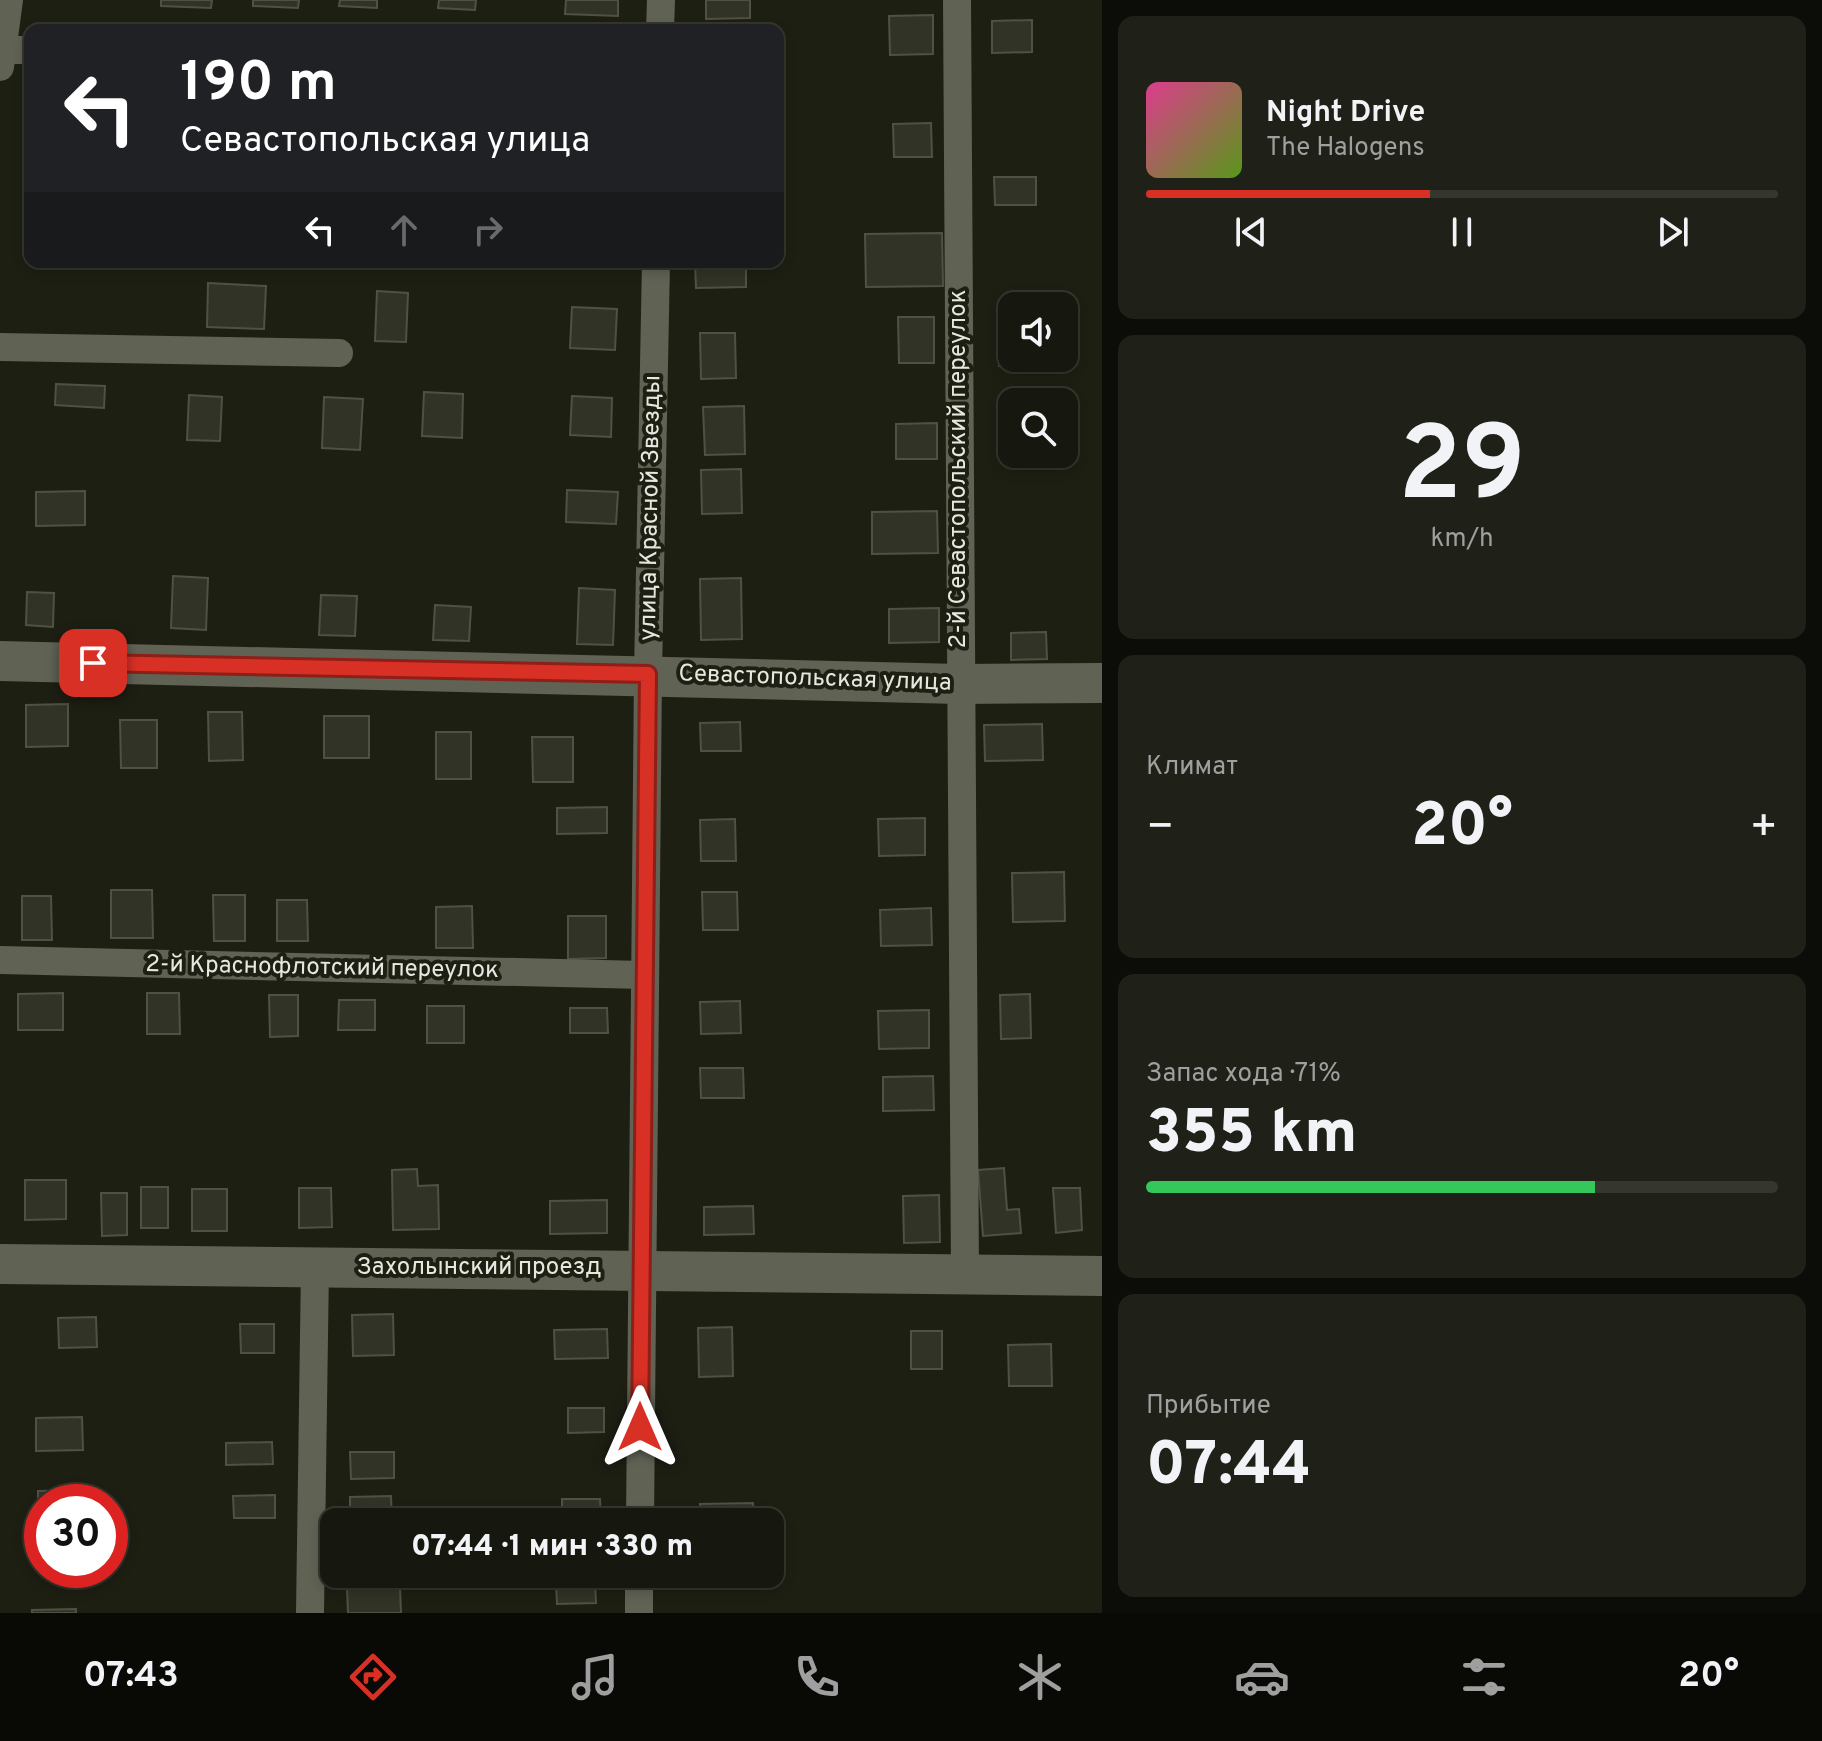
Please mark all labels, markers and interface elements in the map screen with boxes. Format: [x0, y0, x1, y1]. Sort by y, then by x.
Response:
text: 190 m [180, 50, 337, 120]
icon: left [48, 56, 152, 160]
text: Night Drive [1266, 95, 1425, 132]
text: Севастопольская улица [180, 119, 590, 165]
text: The Halogens [1266, 132, 1425, 165]
icon: left [298, 208, 342, 252]
icon: ahead [382, 208, 426, 252]
icon: right [466, 208, 510, 252]
icon: previous [1229, 210, 1273, 254]
icon: pause [1440, 210, 1484, 254]
icon: next [1651, 210, 1695, 254]
street label: 2-й Севастопольский переулок [944, 290, 974, 648]
map controls [998, 292, 1078, 468]
button: sound [998, 292, 1078, 372]
street label: улица Красной Звезды [634, 375, 668, 641]
button: search [998, 388, 1078, 468]
text: 29 [1398, 405, 1526, 537]
text: km/h [1430, 523, 1494, 556]
pin [59, 629, 127, 697]
icon: arrive [71, 641, 115, 685]
street label: Севастопольская улица [678, 659, 952, 699]
text: Климат [1146, 751, 1238, 784]
text: 20° [1411, 791, 1513, 867]
text: − [1146, 801, 1174, 857]
text: + [1750, 801, 1778, 857]
street label: 2-й Краснофлотский переулок [145, 950, 499, 986]
text: Запас хода · 71% [1146, 1058, 1341, 1091]
text: 355 km [1146, 1098, 1357, 1174]
street label: Захолынский проезд [357, 1253, 601, 1283]
position arrow [598, 1385, 682, 1469]
text: Прибытие [1146, 1390, 1271, 1423]
text: 07:44 [1146, 1430, 1311, 1506]
speed limit sign: 30 [24, 1484, 128, 1588]
text: 07:44 · 1 мин · 330 m [411, 1529, 693, 1566]
icon: directions [345, 1649, 401, 1705]
icon: music [567, 1649, 623, 1705]
icon: phone [789, 1649, 845, 1705]
icon: climate [1012, 1649, 1068, 1705]
icon: car [1234, 1649, 1290, 1705]
icon: filters [1456, 1649, 1512, 1705]
text: 07:43 [83, 1654, 179, 1700]
text: 20° [1678, 1654, 1739, 1700]

